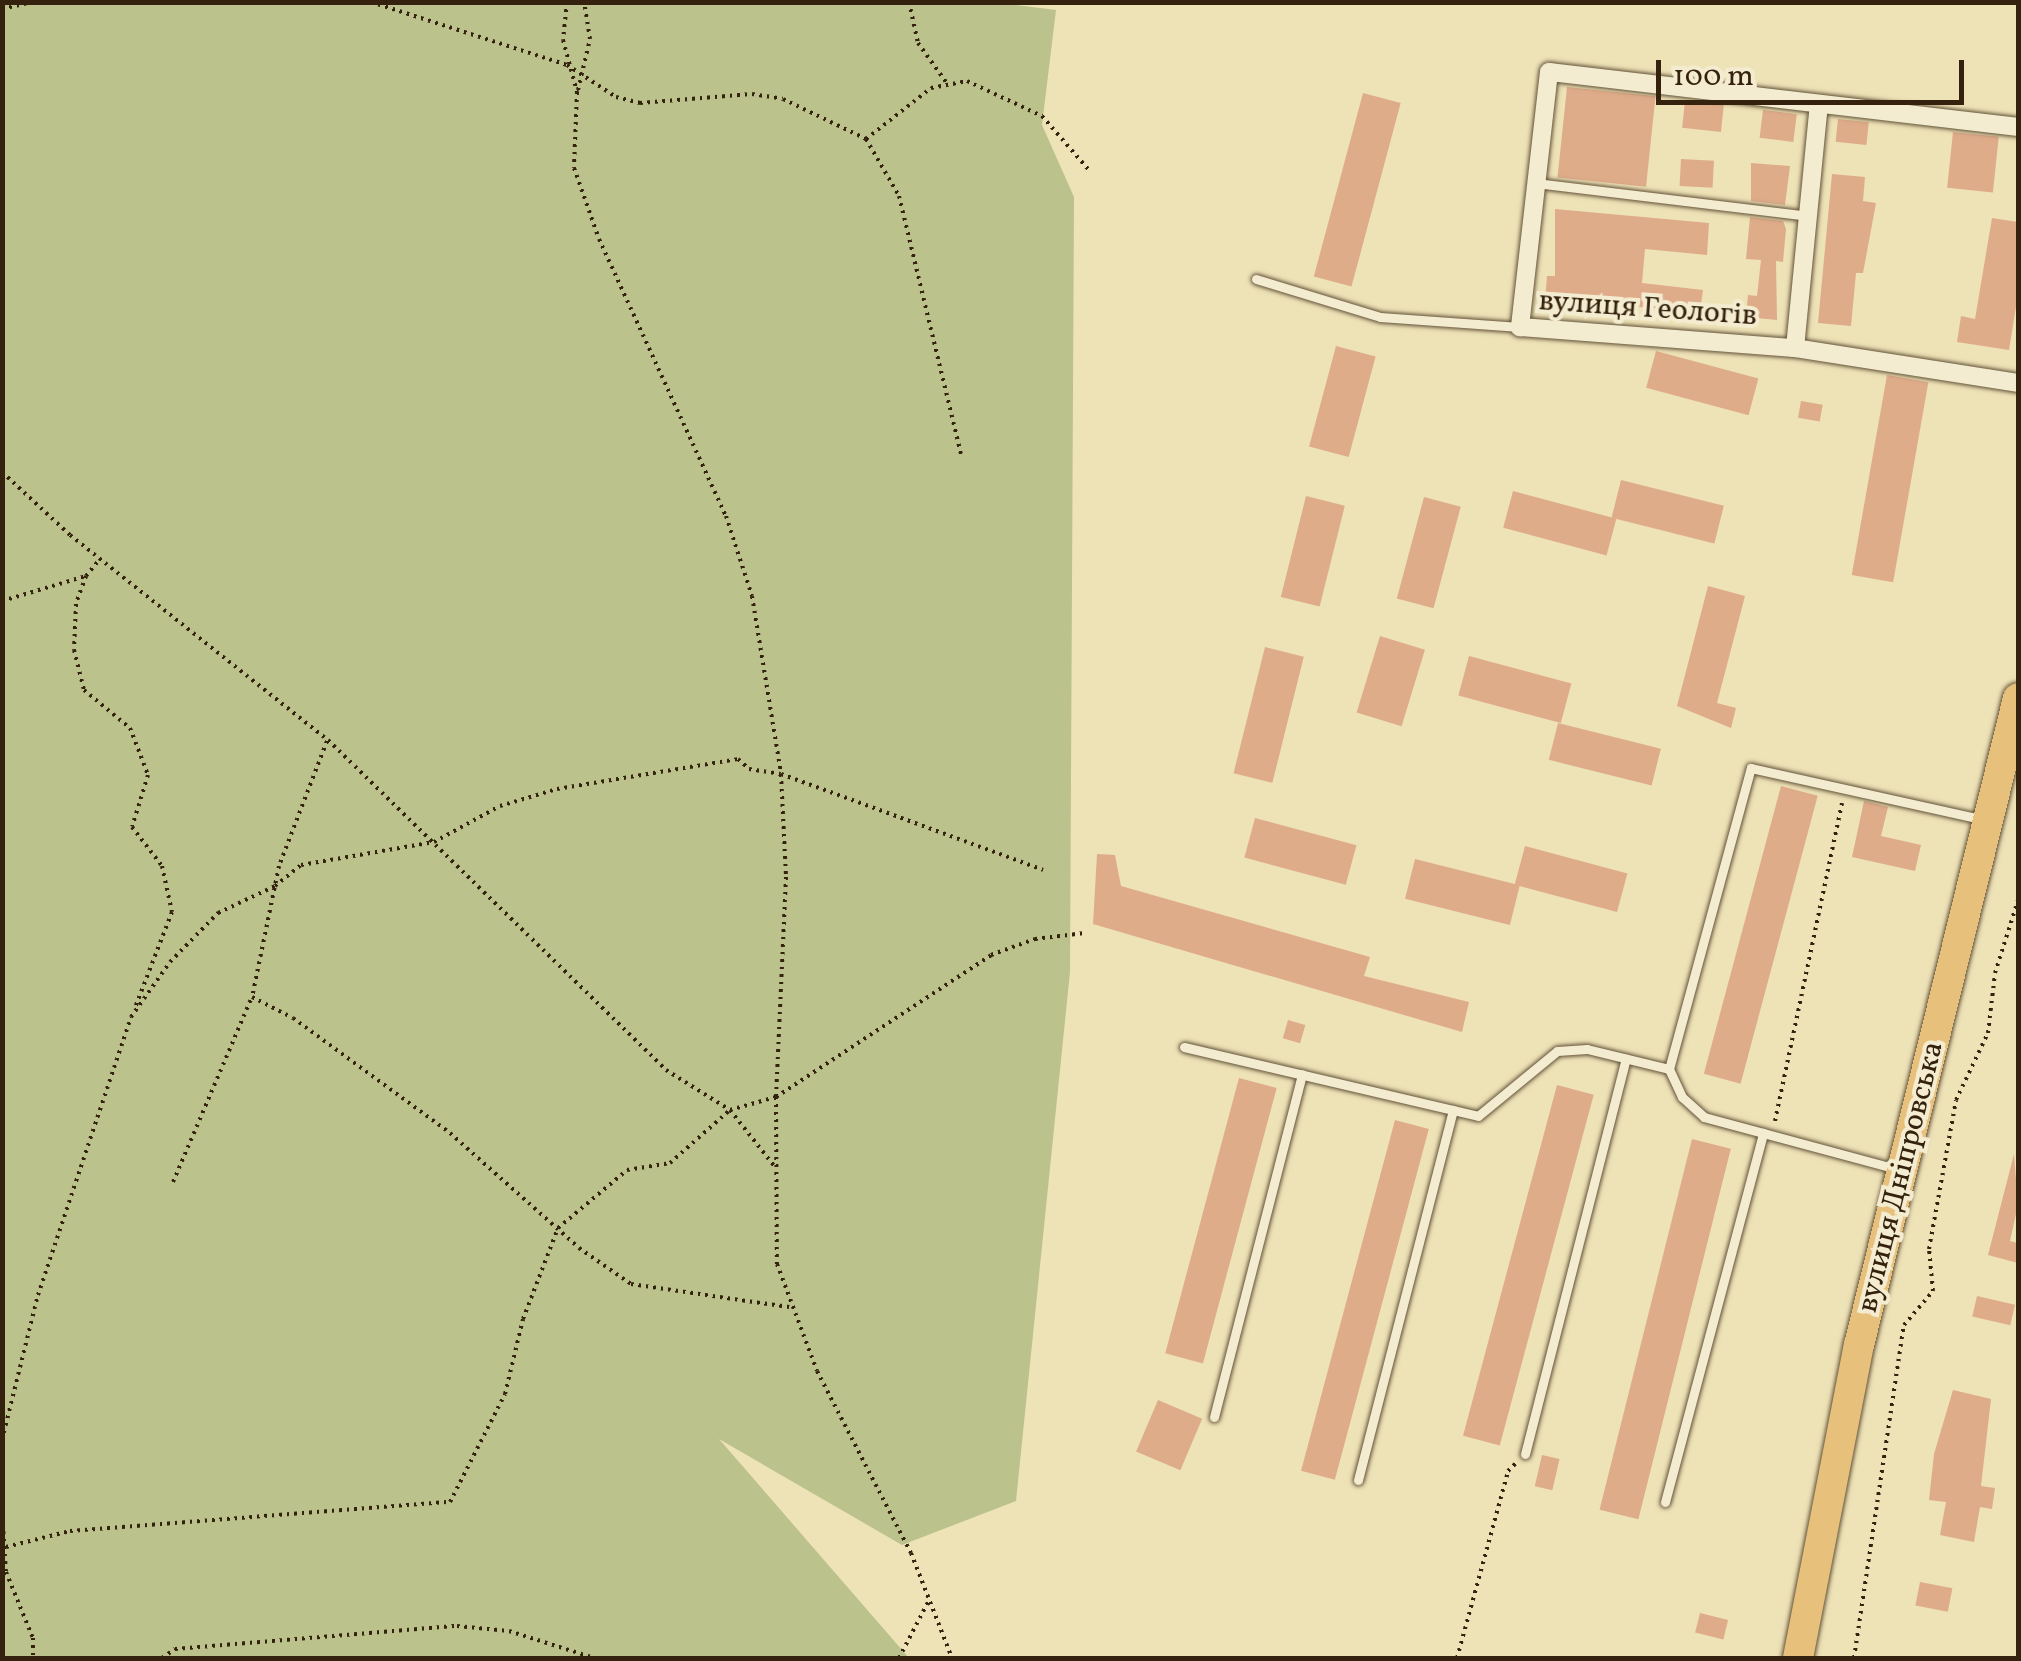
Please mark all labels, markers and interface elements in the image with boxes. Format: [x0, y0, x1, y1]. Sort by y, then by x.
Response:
scale bar [1661, 40, 1968, 102]
text: 100 m [1673, 56, 1754, 98]
street label: вулиця Геологів [1538, 283, 1758, 335]
street label: вулиця Дніпровська [1850, 1038, 1952, 1316]

